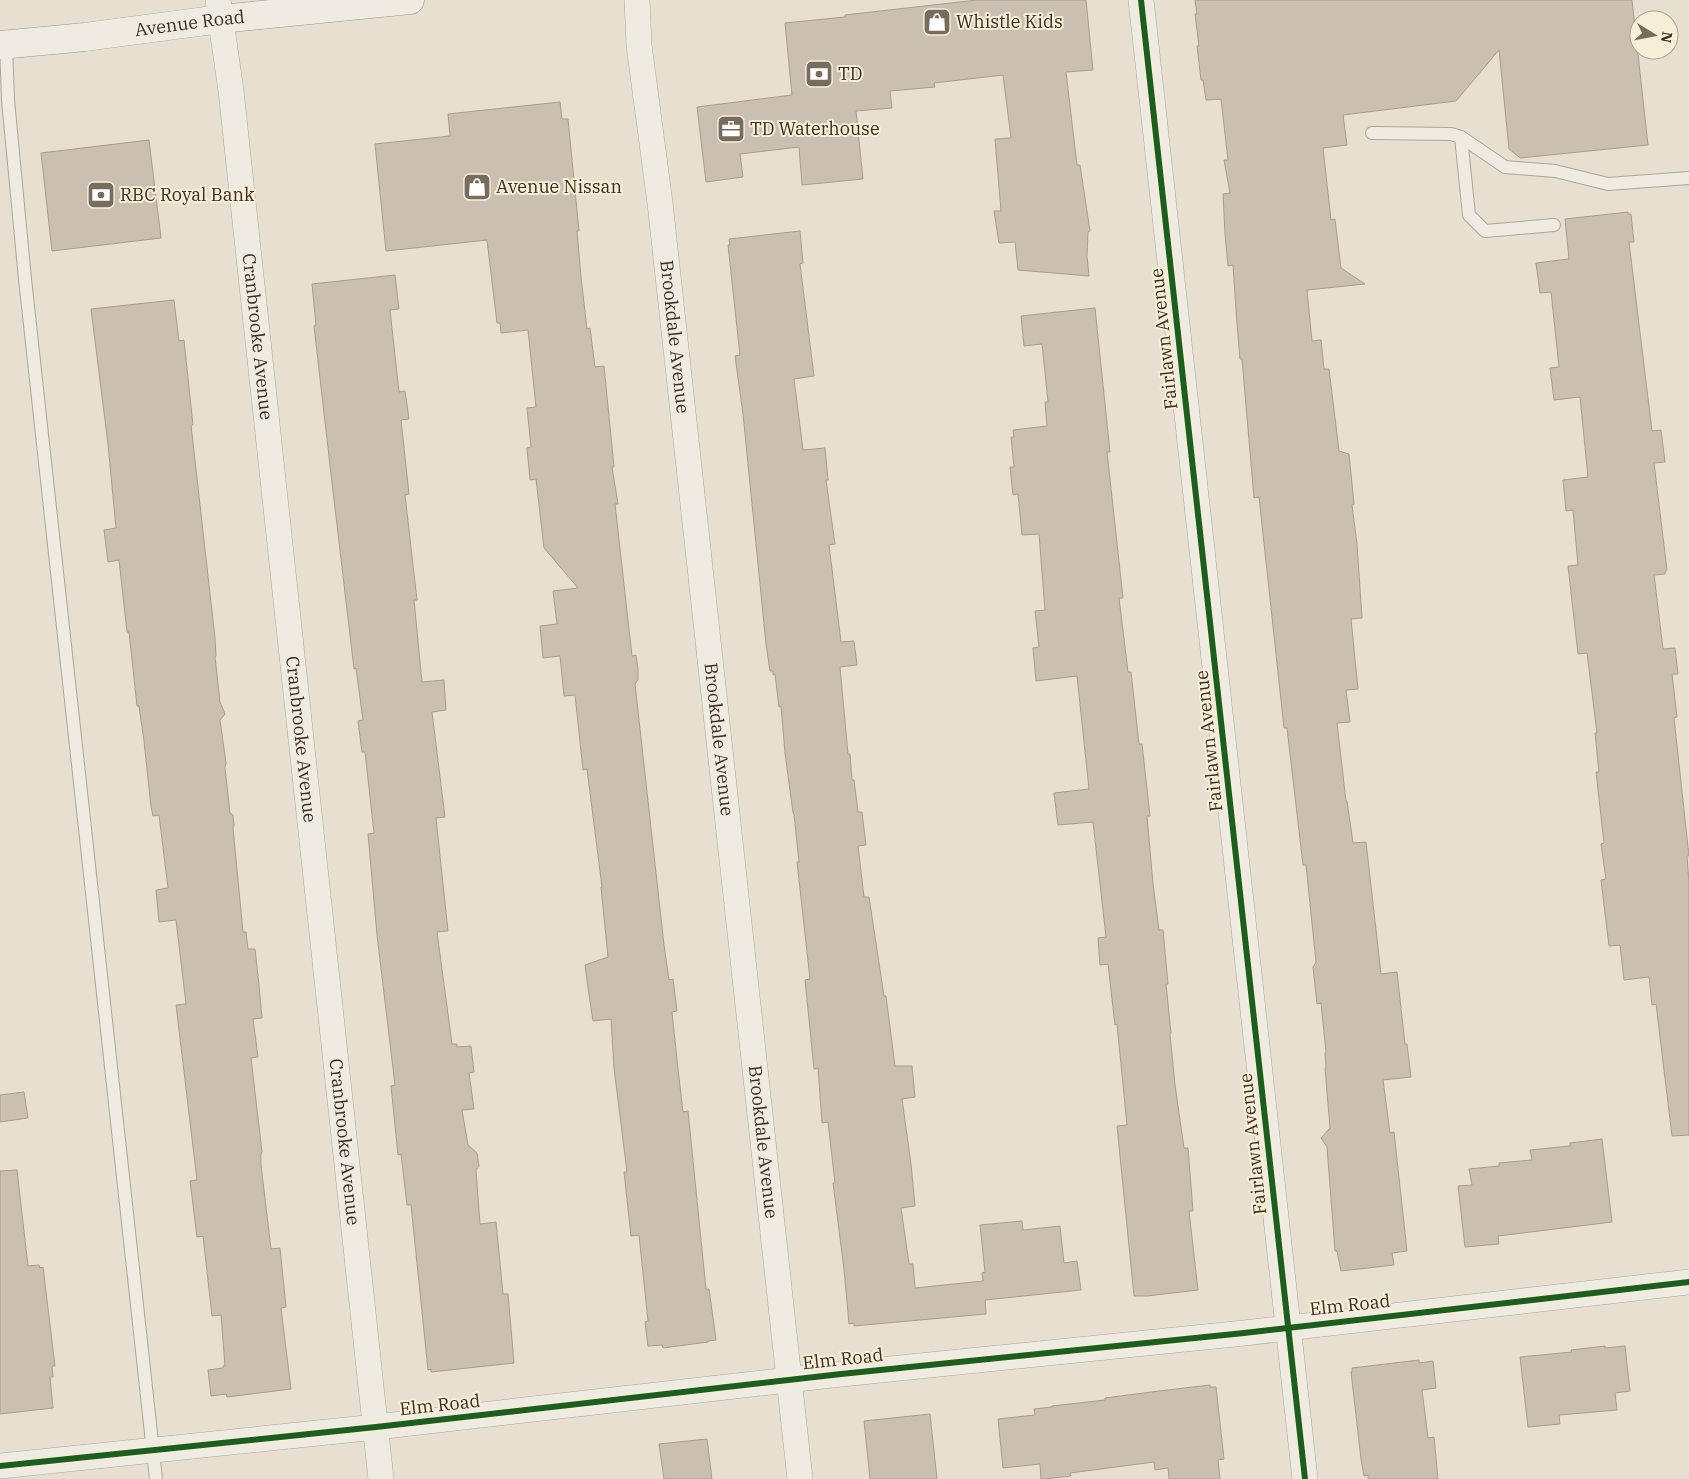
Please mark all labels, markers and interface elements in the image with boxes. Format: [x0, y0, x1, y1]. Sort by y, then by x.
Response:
street label: Avenue Road [133, 5, 246, 41]
shop icon: Whistle Kids [922, 7, 952, 37]
place label: Whistle Kids [956, 10, 1063, 33]
north arrow [1629, 10, 1679, 60]
text: N [1657, 30, 1677, 44]
bank icon: TD [804, 59, 834, 89]
place label: TD [838, 62, 862, 85]
office icon: TD Waterhouse [716, 114, 746, 144]
place label: TD Waterhouse [750, 117, 880, 140]
shop icon: Avenue Nissan [462, 172, 492, 202]
place label: Avenue Nissan [496, 175, 622, 198]
bank icon: RBC Royal Bank [86, 180, 116, 210]
place label: RBC Royal Bank [120, 183, 255, 206]
street label: Cranbrooke Avenue [238, 252, 278, 421]
street label: Brookdale Avenue [655, 259, 695, 415]
street label: Fairlawn Avenue [1145, 267, 1182, 411]
street label: Cranbrooke Avenue [281, 655, 322, 824]
street label: Brookdale Avenue [700, 661, 739, 817]
street label: Fairlawn Avenue [1190, 669, 1227, 813]
street label: Cranbrooke Avenue [325, 1057, 366, 1226]
street label: Brookdale Avenue [744, 1064, 783, 1220]
street label: Fairlawn Avenue [1234, 1072, 1271, 1216]
street label: Elm Road [1308, 1289, 1392, 1320]
street label: Elm Road [801, 1343, 885, 1374]
street label: Elm Road [398, 1389, 482, 1420]

